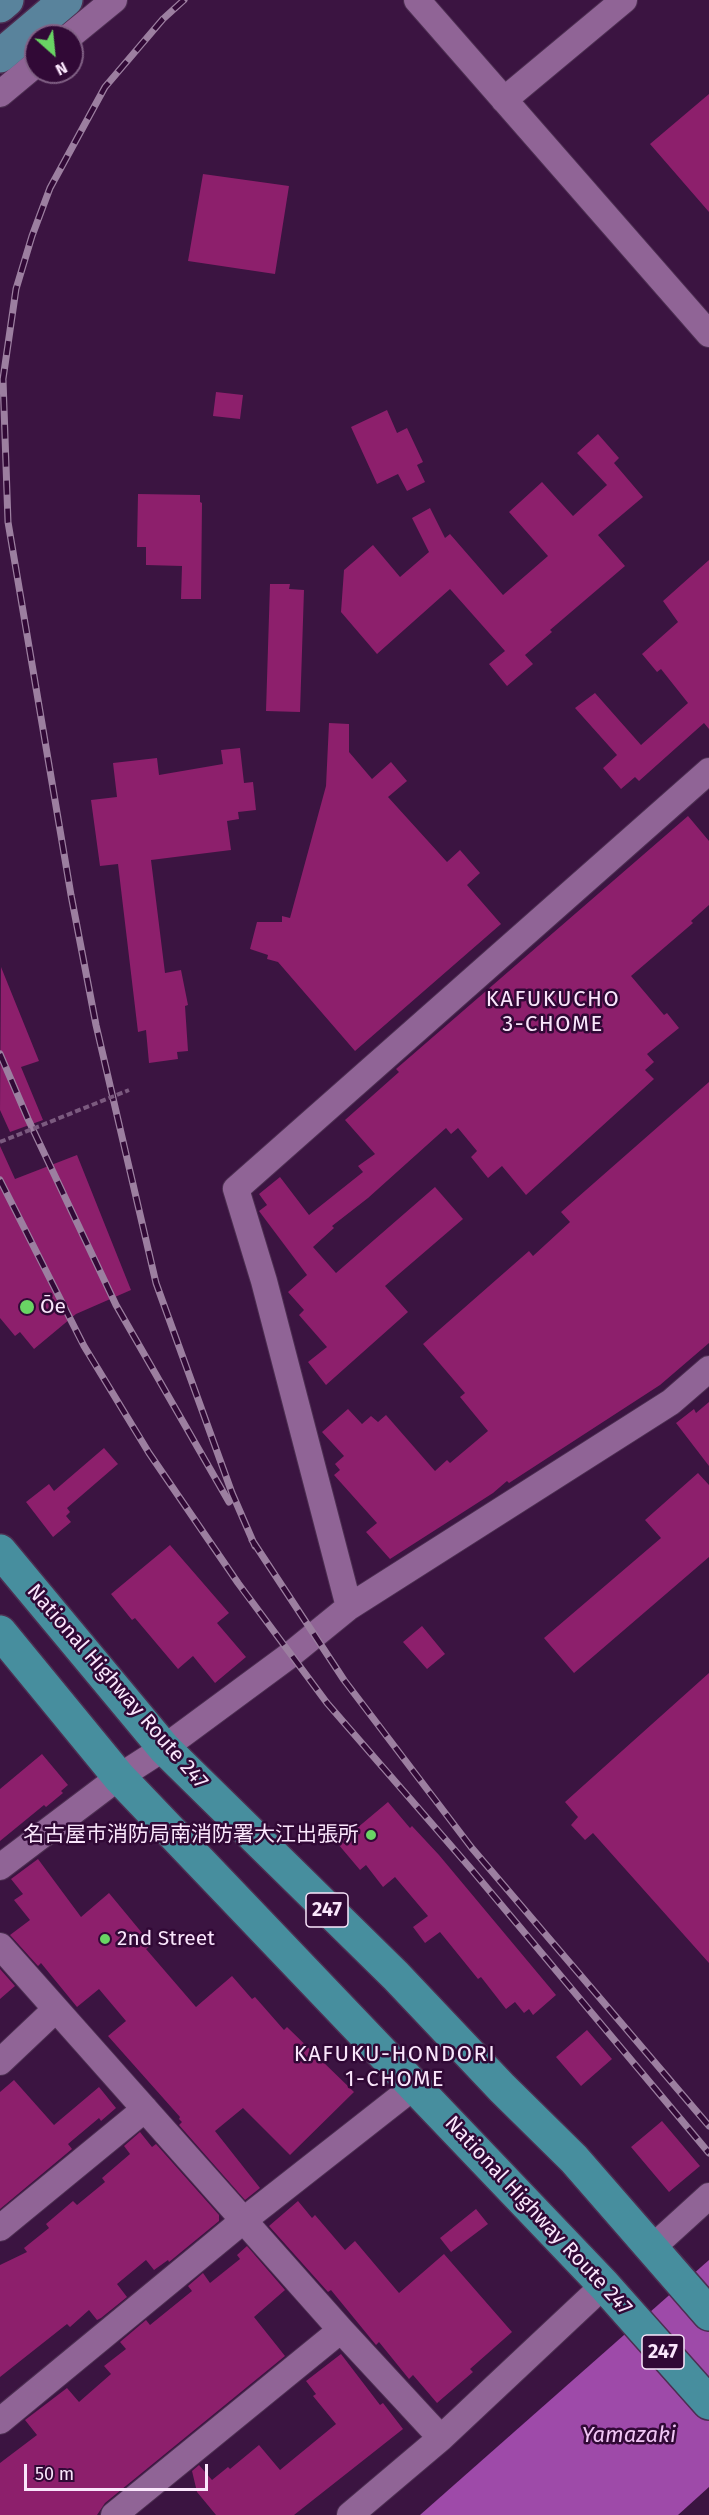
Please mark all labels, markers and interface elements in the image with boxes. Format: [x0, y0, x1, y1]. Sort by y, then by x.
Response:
north arrow [24, 24, 84, 84]
text: N [52, 58, 71, 80]
district label: KAFUKUCHO 3-CHOME [486, 987, 620, 1038]
place label: Ōe [40, 1294, 66, 1320]
marker: Ōe [18, 1298, 36, 1316]
street label: National Highway Route 247 [21, 1579, 213, 1795]
place label: 名古屋市消防局南消防署大江出張所 [23, 1822, 359, 1848]
marker: 名古屋市消防局南消防署大江出張所 [364, 1828, 378, 1842]
road number: 247 [306, 1893, 348, 1927]
place label: 2nd Street [117, 1926, 215, 1952]
marker: 2nd Street [98, 1932, 112, 1946]
district label: KAFUKU-HONDORI 1-CHOME [294, 2042, 496, 2094]
street label: National Highway Route 247 [439, 2111, 637, 2321]
road number: 247 [642, 2335, 684, 2369]
water label: Yamazaki [582, 2423, 676, 2449]
scale bar [27, 2452, 212, 2490]
text: 50 m [35, 2463, 74, 2485]

